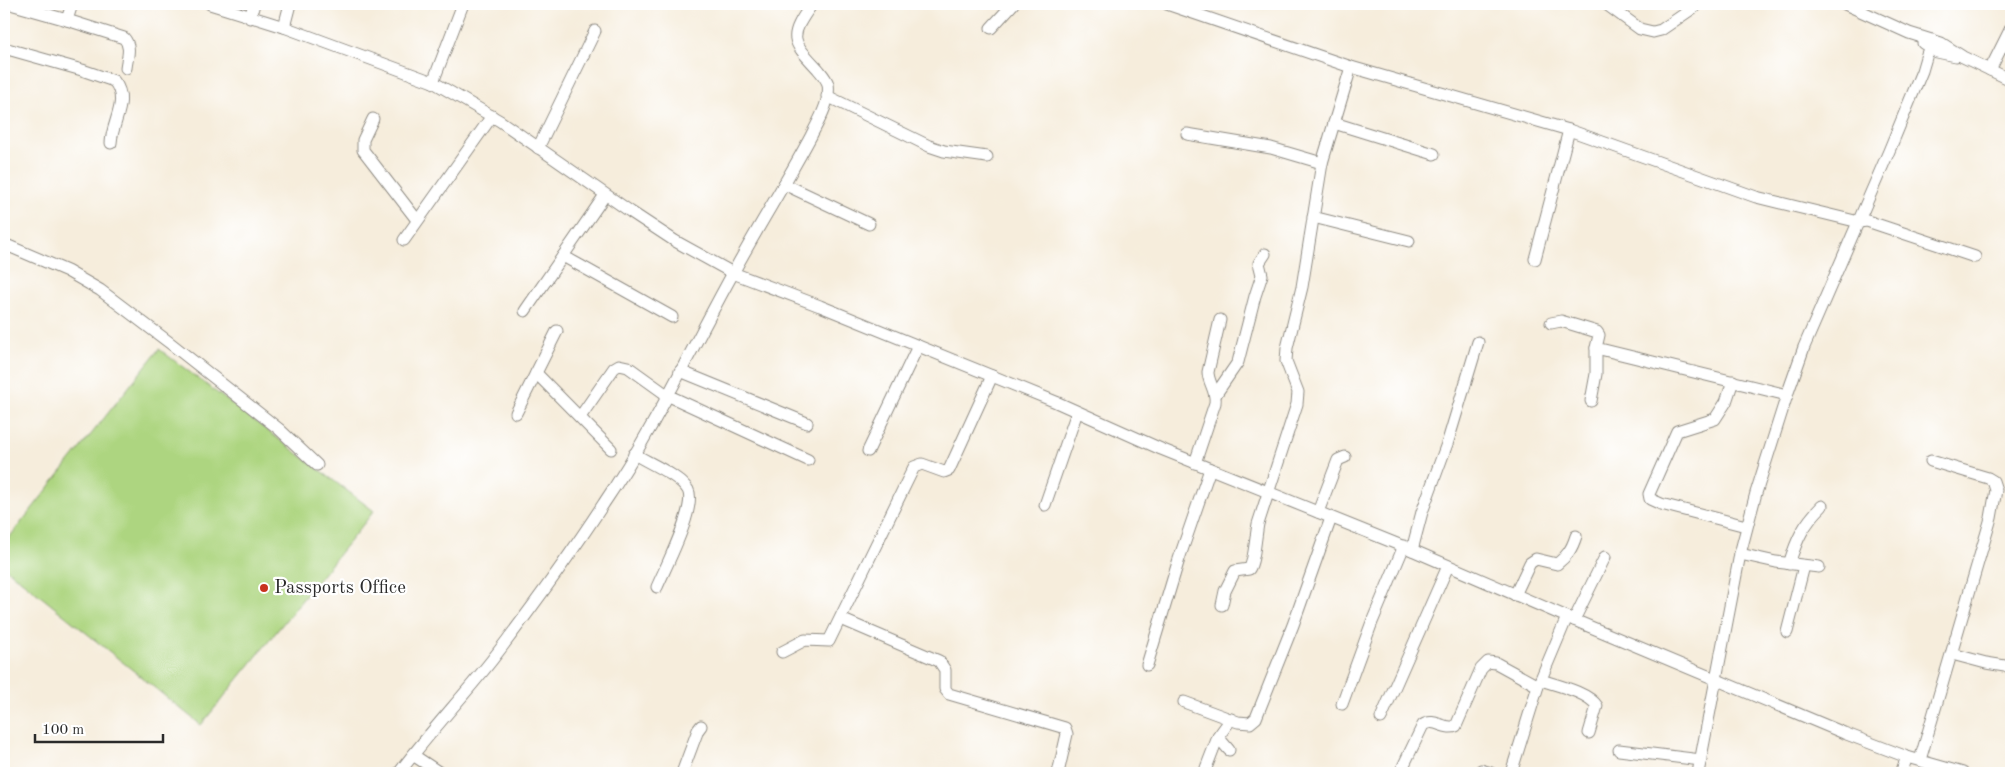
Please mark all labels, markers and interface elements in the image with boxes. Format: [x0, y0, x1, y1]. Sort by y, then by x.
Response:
place label: Passports Office [274, 579, 406, 598]
marker: Passports Office [258, 582, 270, 594]
scale bar [35, 712, 162, 744]
text: 100 m [42, 723, 84, 738]

